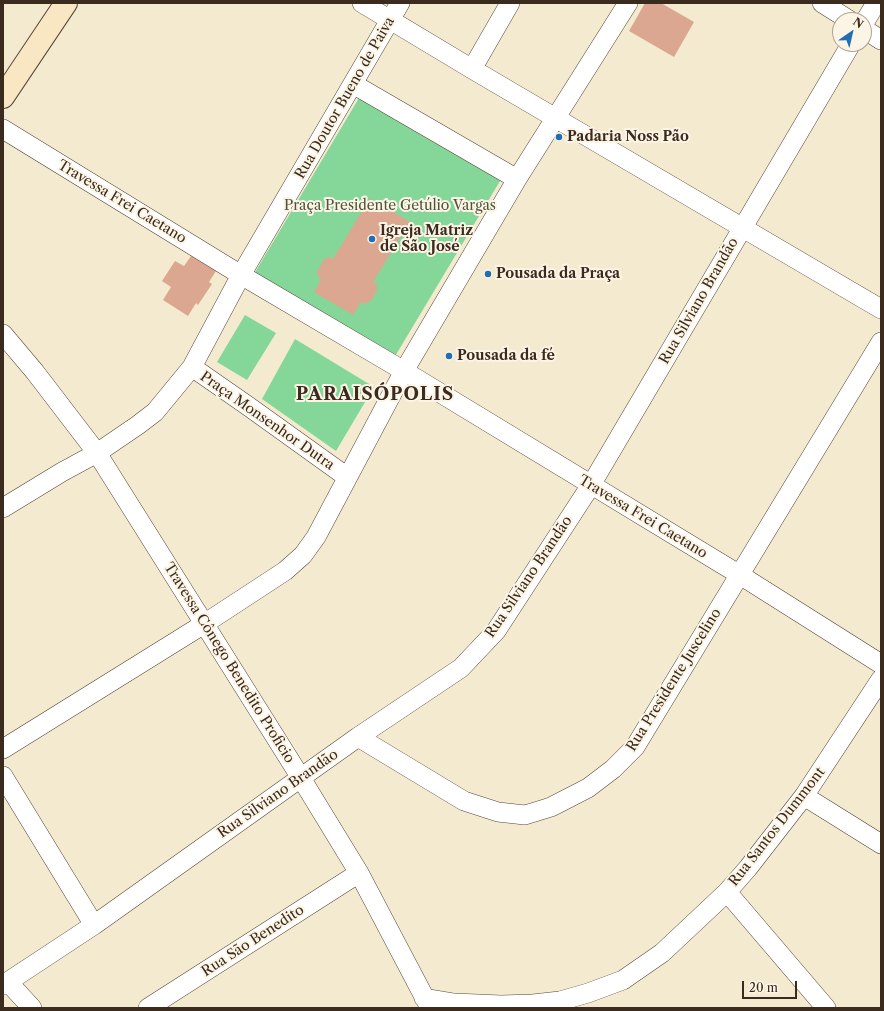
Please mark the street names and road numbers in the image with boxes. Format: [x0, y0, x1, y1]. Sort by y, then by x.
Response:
street label: Rua Doutor Bueno de Paiva [292, 14, 398, 182]
street label: Travessa Frei Caetano [55, 157, 189, 247]
street label: Rua Silviano Brandão [656, 235, 742, 367]
street label: Praça Monsenhor Dutra [197, 368, 337, 474]
street label: Travessa Frei Caetano [576, 472, 710, 562]
street label: Rua Silviano Brandão [482, 513, 576, 641]
street label: Travessa Cônego Benedito Proficio [160, 560, 298, 766]
street label: Rua Presidente Juscelino [623, 605, 725, 755]
street label: Rua Silviano Brandão [215, 746, 341, 842]
street label: Rua Santos Dummont [725, 764, 829, 890]
street label: Rua São Benedito [199, 902, 307, 980]

